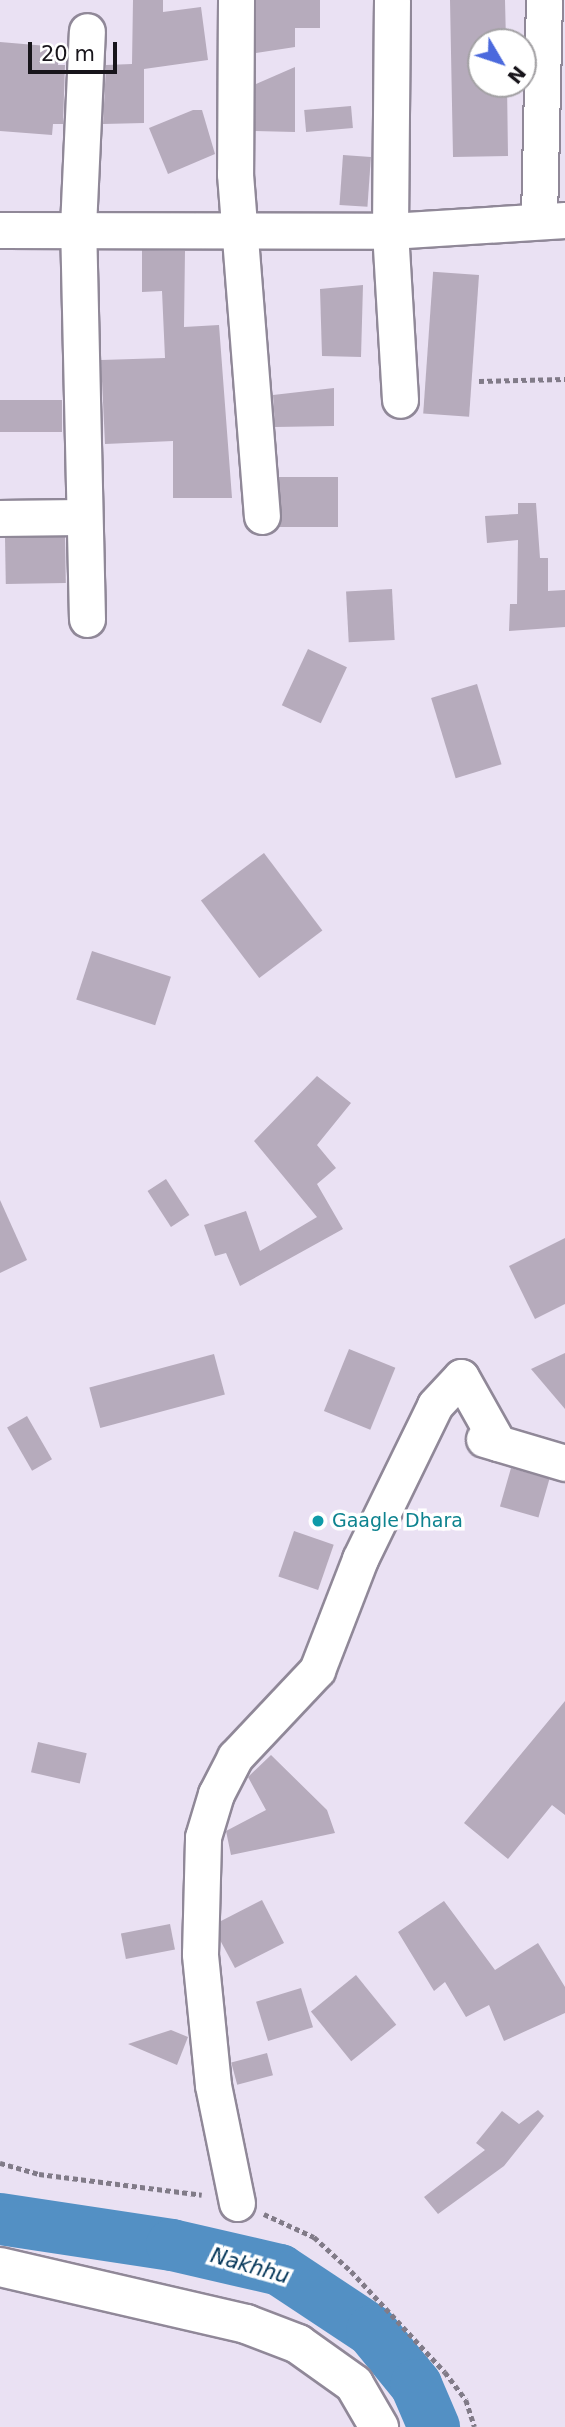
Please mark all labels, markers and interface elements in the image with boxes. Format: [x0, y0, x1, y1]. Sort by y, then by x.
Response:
scale bar [32, 28, 121, 72]
north arrow [467, 28, 537, 98]
text: 20 m [41, 42, 95, 66]
text: N [503, 62, 530, 88]
place label: Gaagle Dhara [332, 1510, 463, 1532]
marker: Gaagle Dhara [310, 1513, 326, 1529]
water label: Nakhhu [208, 2243, 292, 2289]

